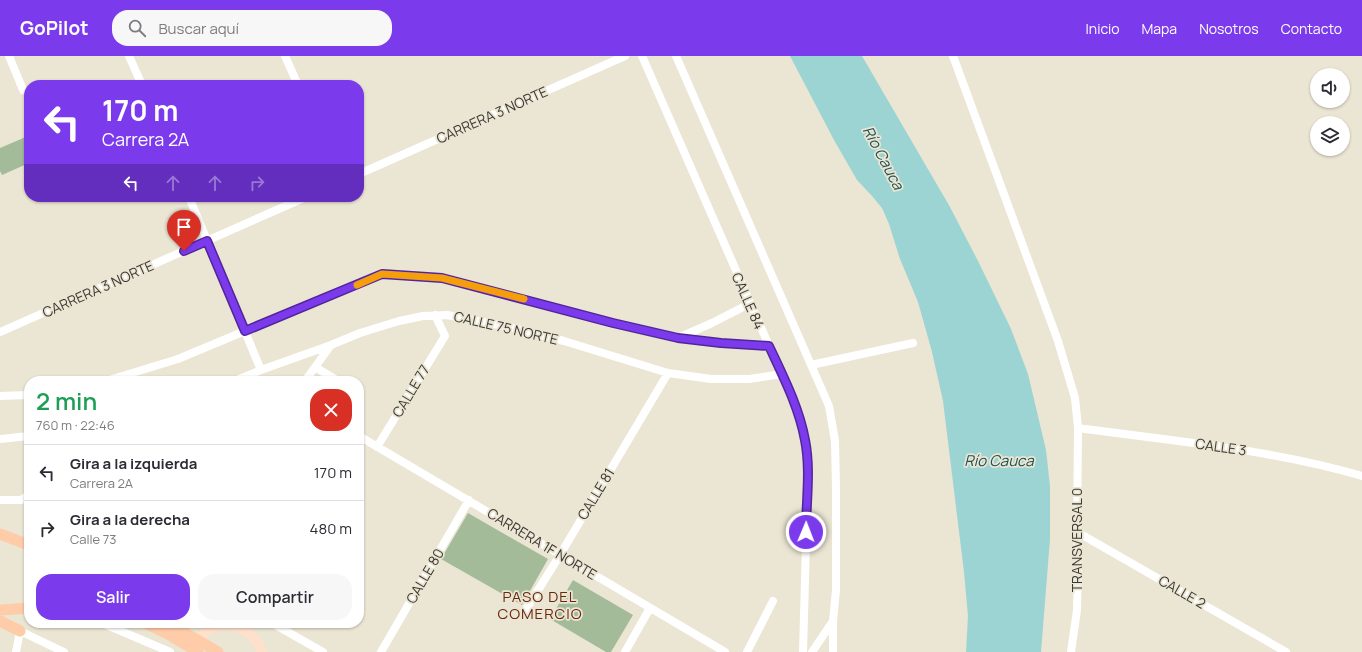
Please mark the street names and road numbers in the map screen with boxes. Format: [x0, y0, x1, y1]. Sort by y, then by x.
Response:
street label: CARRERA 3 NORTE [433, 81, 551, 148]
street label: CARRERA 3 NORTE [39, 255, 157, 322]
street label: CALLE 84 [728, 269, 769, 332]
street label: CALLE 75 NORTE [452, 306, 560, 349]
street label: CALLE 77 [387, 361, 434, 421]
street label: CALLE 3 [1194, 434, 1248, 459]
street label: CALLE 81 [573, 464, 618, 523]
street label: TRANSVERSAL 0 [1067, 488, 1086, 592]
street label: CARRERA 1F NORTE [484, 503, 601, 584]
street label: CALLE 80 [401, 545, 448, 607]
street label: CALLE 2 [1155, 570, 1209, 613]

